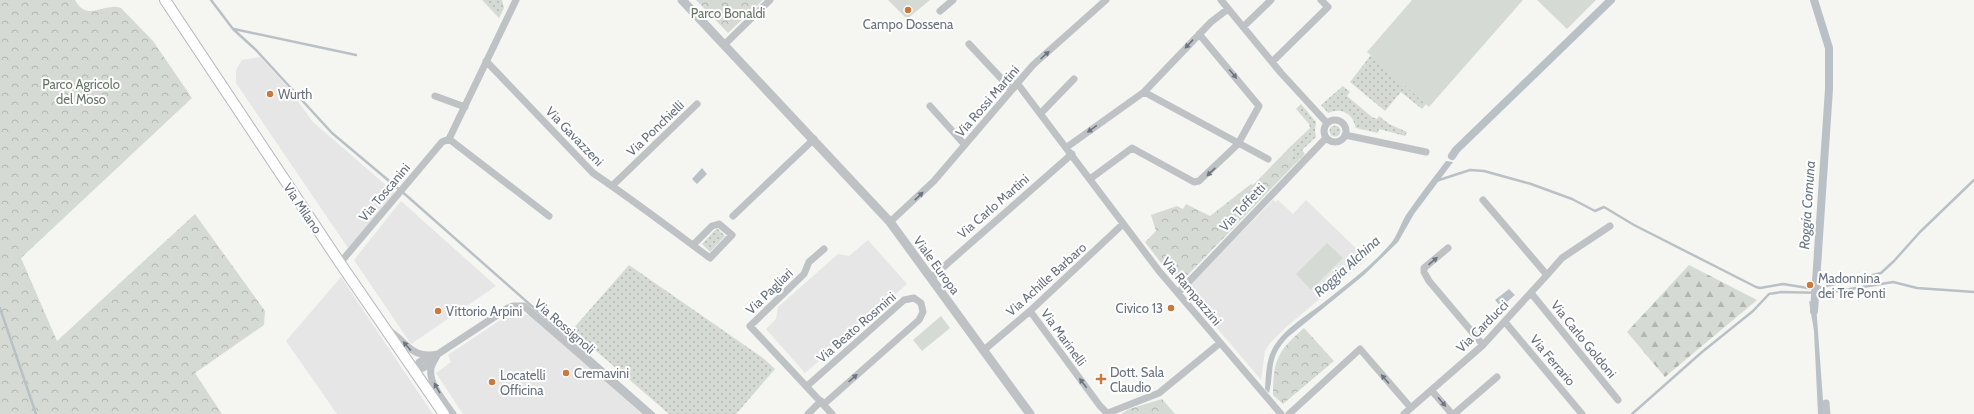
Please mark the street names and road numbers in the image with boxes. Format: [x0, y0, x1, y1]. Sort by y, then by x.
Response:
street label: Via Rossi Martini [952, 62, 1022, 140]
street label: Via Ponchielli [623, 97, 687, 159]
street label: Via Gavazzeni [543, 103, 607, 169]
street label: Via Toscanini [355, 160, 413, 224]
street label: Via Carlo Martini [954, 170, 1032, 242]
street label: Via Milano [280, 180, 326, 236]
street label: Via Toffetti [1216, 180, 1268, 234]
street label: Viale Europa [910, 233, 964, 298]
street label: Via Achille Barbaro [1003, 239, 1089, 319]
street label: Via Rampazzini [1159, 254, 1225, 328]
street label: Via Pagliari [742, 265, 796, 317]
street label: Via Beato Rosmini [813, 288, 899, 366]
street label: Via Rossignoli [531, 295, 599, 357]
street label: Via Carducci [1453, 297, 1511, 355]
street label: Via Carlo Goldoni [1548, 297, 1620, 381]
street label: Via Marinelli [1038, 305, 1090, 369]
street label: Via Ferrario [1527, 331, 1579, 389]

